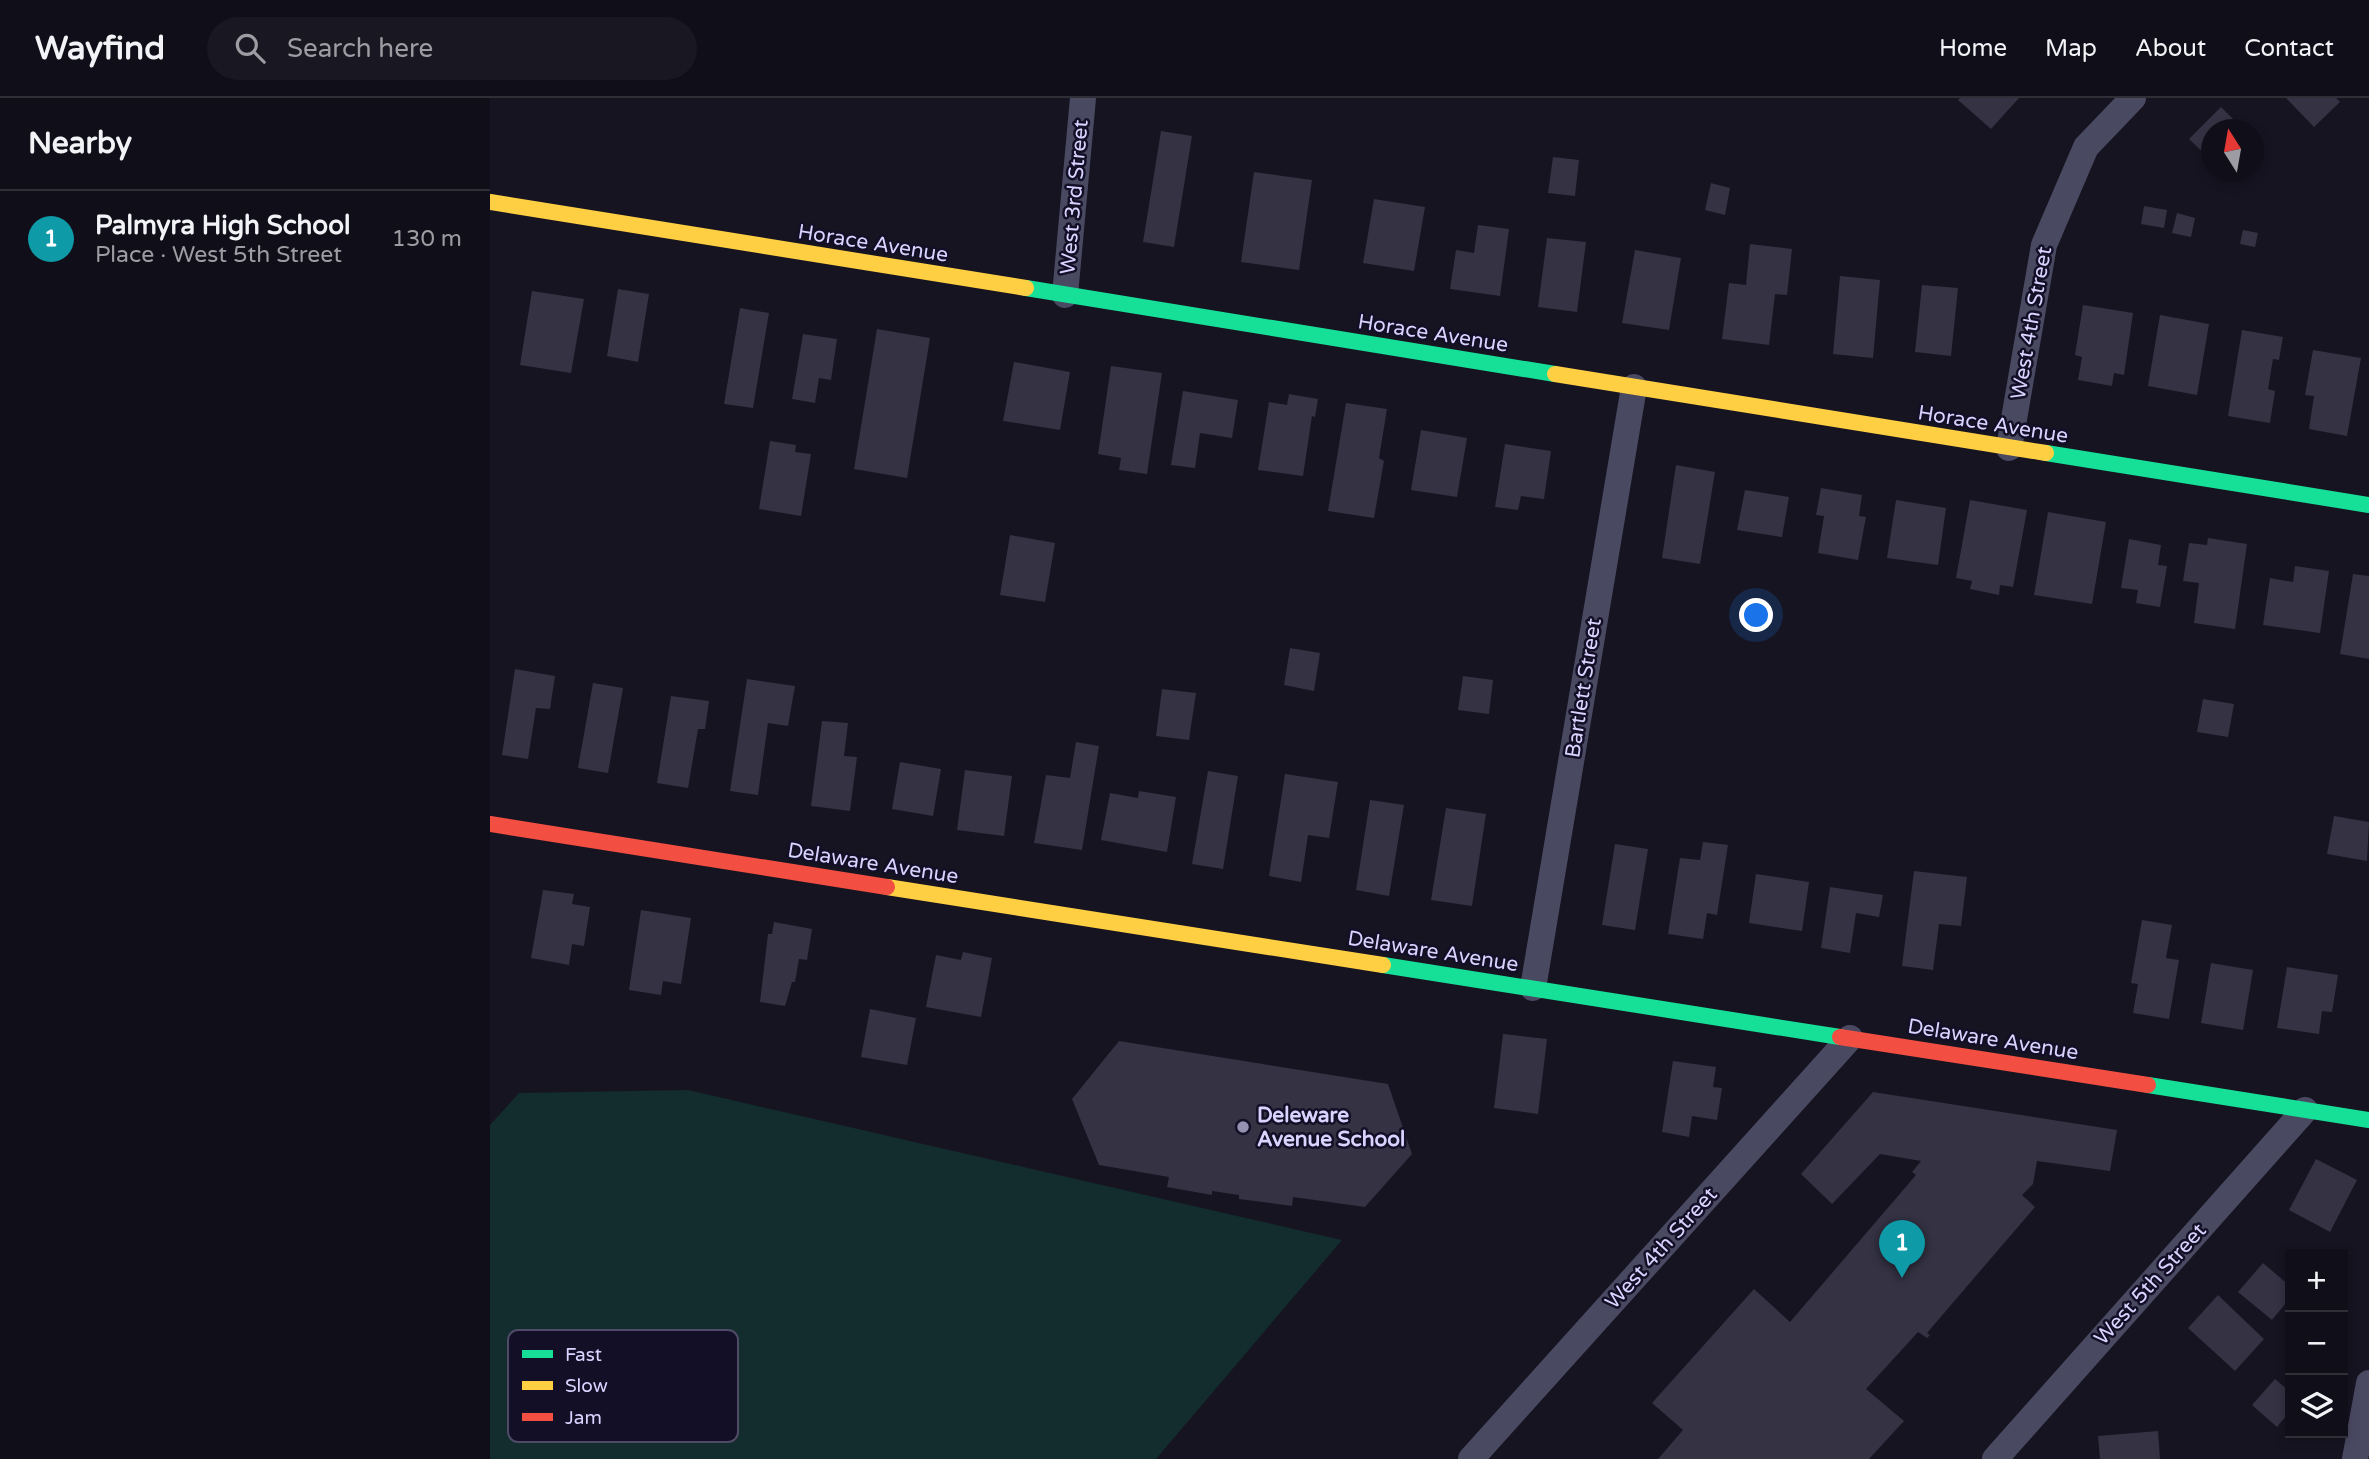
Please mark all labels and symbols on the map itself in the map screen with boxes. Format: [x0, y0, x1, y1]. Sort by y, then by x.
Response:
street label: West 3rd Street [1055, 119, 1094, 275]
north arrow [2201, 119, 2264, 182]
street label: Horace Avenue [796, 219, 950, 268]
street label: West 4th Street [2006, 245, 2057, 402]
street label: Horace Avenue [1356, 309, 1510, 358]
street label: Horace Avenue [1916, 400, 2070, 449]
your location [1739, 598, 1773, 632]
street label: Bartlett Street [1560, 616, 1607, 760]
street label: Delaware Avenue [786, 838, 960, 889]
street label: Delaware Avenue [1346, 926, 1520, 977]
street label: Delaware Avenue [1906, 1014, 2080, 1065]
place label: Deleware Avenue School [1257, 1103, 1405, 1152]
marker: Deleware Avenue School [1235, 1119, 1251, 1135]
street label: West 4th Street [1600, 1182, 1723, 1314]
street label: West 5th Street [2089, 1218, 2212, 1350]
pin: 1 [1879, 1220, 1925, 1278]
legend [508, 1330, 738, 1442]
text: Fast [565, 1344, 602, 1366]
text: Slow [565, 1375, 608, 1397]
text: Jam [565, 1407, 602, 1429]

